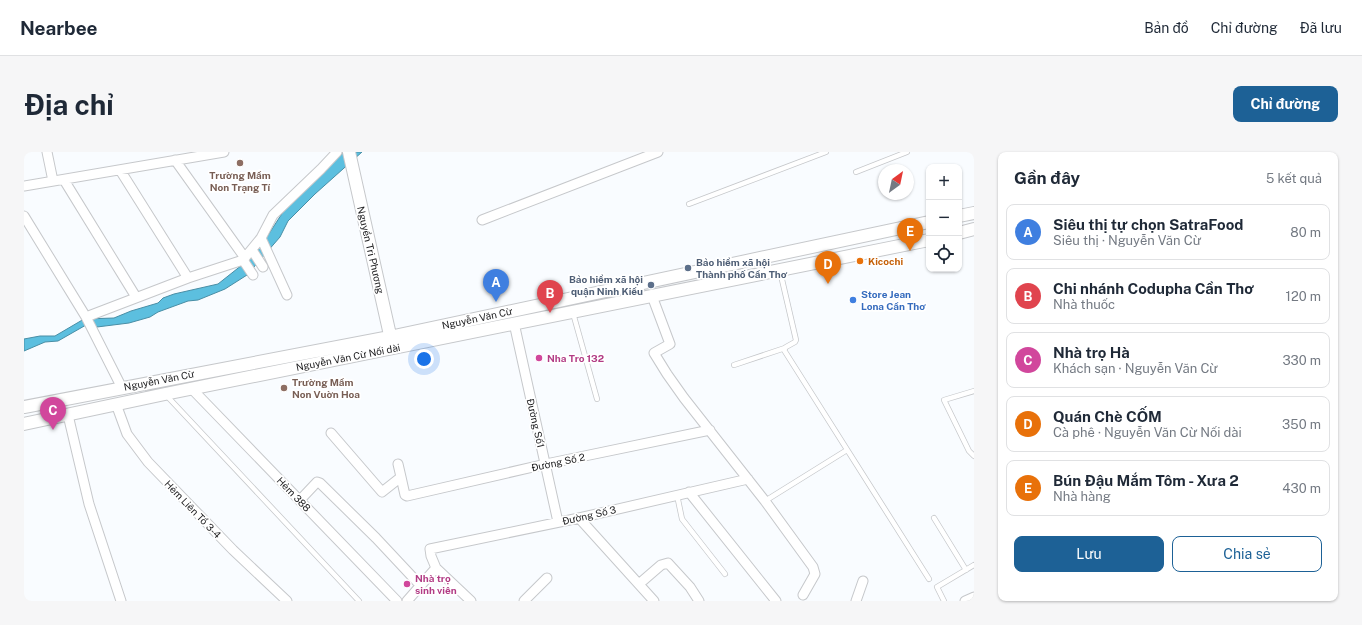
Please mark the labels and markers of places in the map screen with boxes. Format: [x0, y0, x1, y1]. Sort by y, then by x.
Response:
marker: Trường Mầm Non Trạng Tí [235, 158, 245, 168]
place label: Trường Mầm Non Trạng Tí [209, 169, 271, 194]
pin: E [897, 218, 923, 251]
pin: D [815, 251, 841, 284]
place label: Kicochi [868, 255, 903, 267]
place label: Bảo hiểm xã hội Thành phố Cần Thơ [696, 256, 788, 280]
marker: Kicochi [855, 256, 865, 266]
marker: Bảo hiểm xã hội Thành phố Cần Thơ [683, 263, 693, 273]
pin: A [483, 269, 509, 302]
place label: Bảo hiểm xã hội quận Ninh Kiều [569, 273, 643, 298]
pin: B [537, 280, 563, 313]
marker: Bảo hiểm xã hội quận Ninh Kiều [646, 280, 656, 290]
place label: Store Jean Lona Cần Thơ [861, 288, 926, 312]
marker: Store Jean Lona Cần Thơ [848, 295, 858, 305]
place label: Nha Tro 132 [547, 352, 604, 364]
marker: Nha Tro 132 [534, 353, 544, 363]
place label: Trường Mầm Non Vuờn Hoa [292, 376, 360, 400]
marker: Trường Mầm Non Vuờn Hoa [279, 383, 289, 393]
pin: C [40, 397, 66, 430]
place label: Nhà trọ sinh viên [415, 572, 457, 596]
marker: Nhà trọ sinh viên [402, 579, 412, 589]

